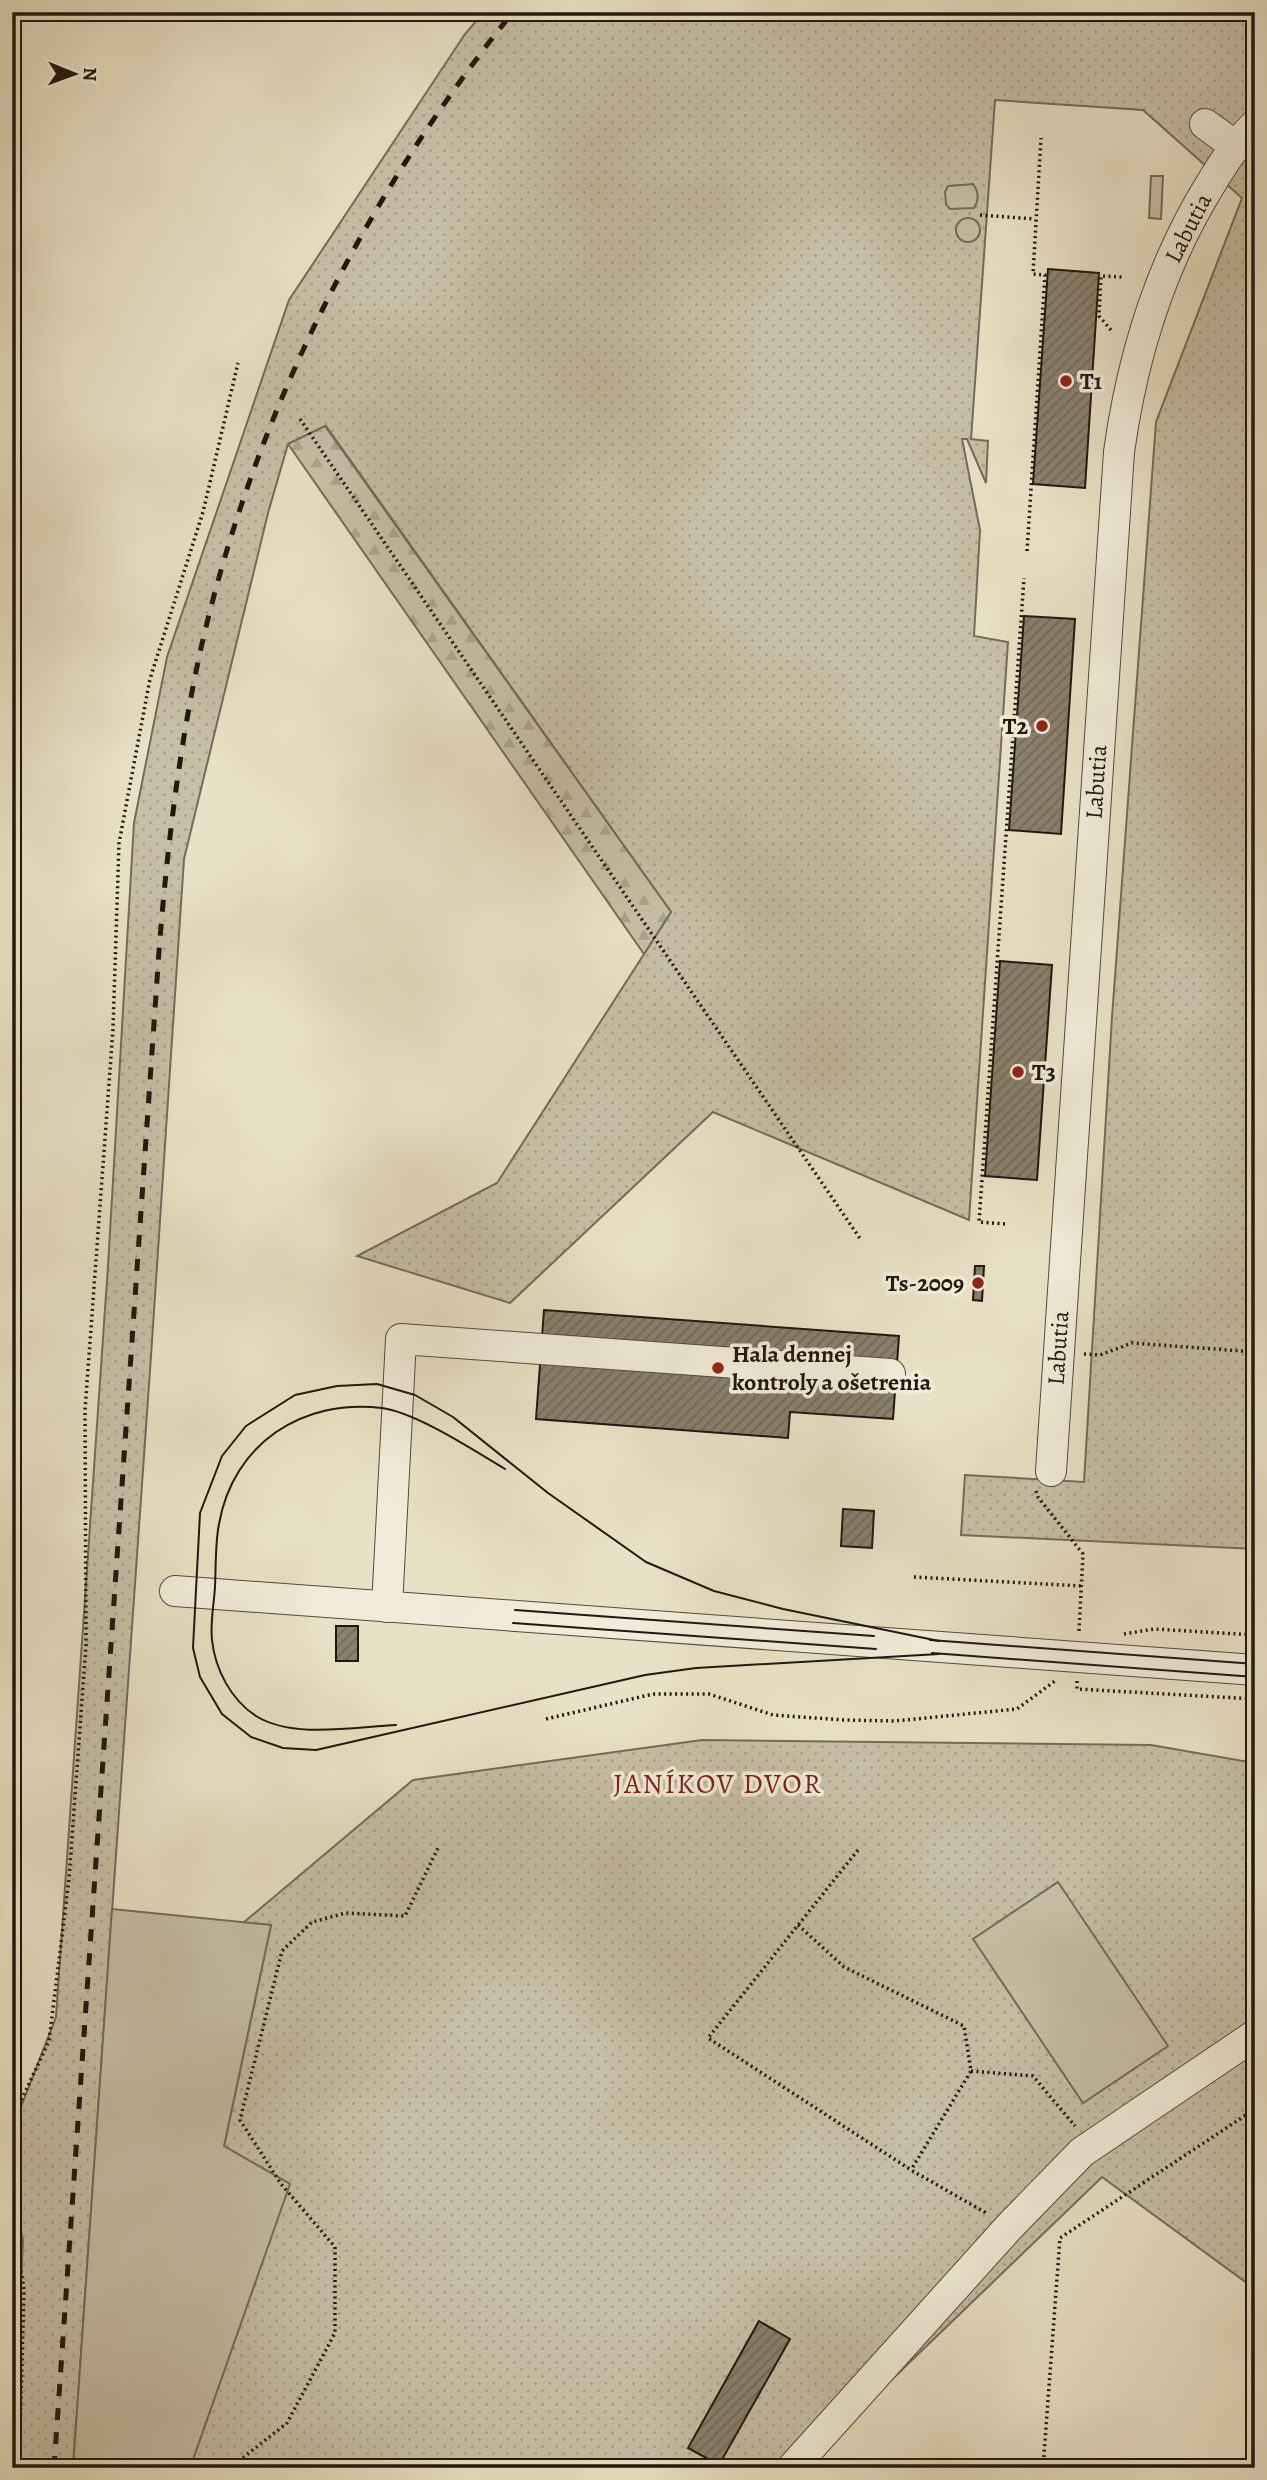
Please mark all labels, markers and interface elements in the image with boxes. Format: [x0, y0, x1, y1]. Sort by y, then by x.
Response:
north arrow [38, 38, 108, 108]
text: N [77, 67, 103, 82]
street label: Labutia [1157, 187, 1220, 268]
place label: T1 [1080, 365, 1103, 397]
marker: T1 [1058, 373, 1074, 389]
place label: T2 [1003, 710, 1028, 742]
marker: T2 [1034, 718, 1050, 734]
street label: Labutia [1077, 743, 1115, 820]
place label: T3 [1032, 1056, 1056, 1088]
marker: T3 [1010, 1064, 1026, 1080]
place label: Ts-2009 [886, 1267, 964, 1299]
marker: Ts-2009 [970, 1275, 986, 1291]
street label: Labutia [1039, 1309, 1077, 1386]
place label: Hala dennej kontroly a ošetrenia [732, 1338, 932, 1398]
marker: Hala dennej kontroly a ošetrenia [710, 1360, 726, 1376]
district label: JANÍKOV DVOR [613, 1765, 823, 1803]

